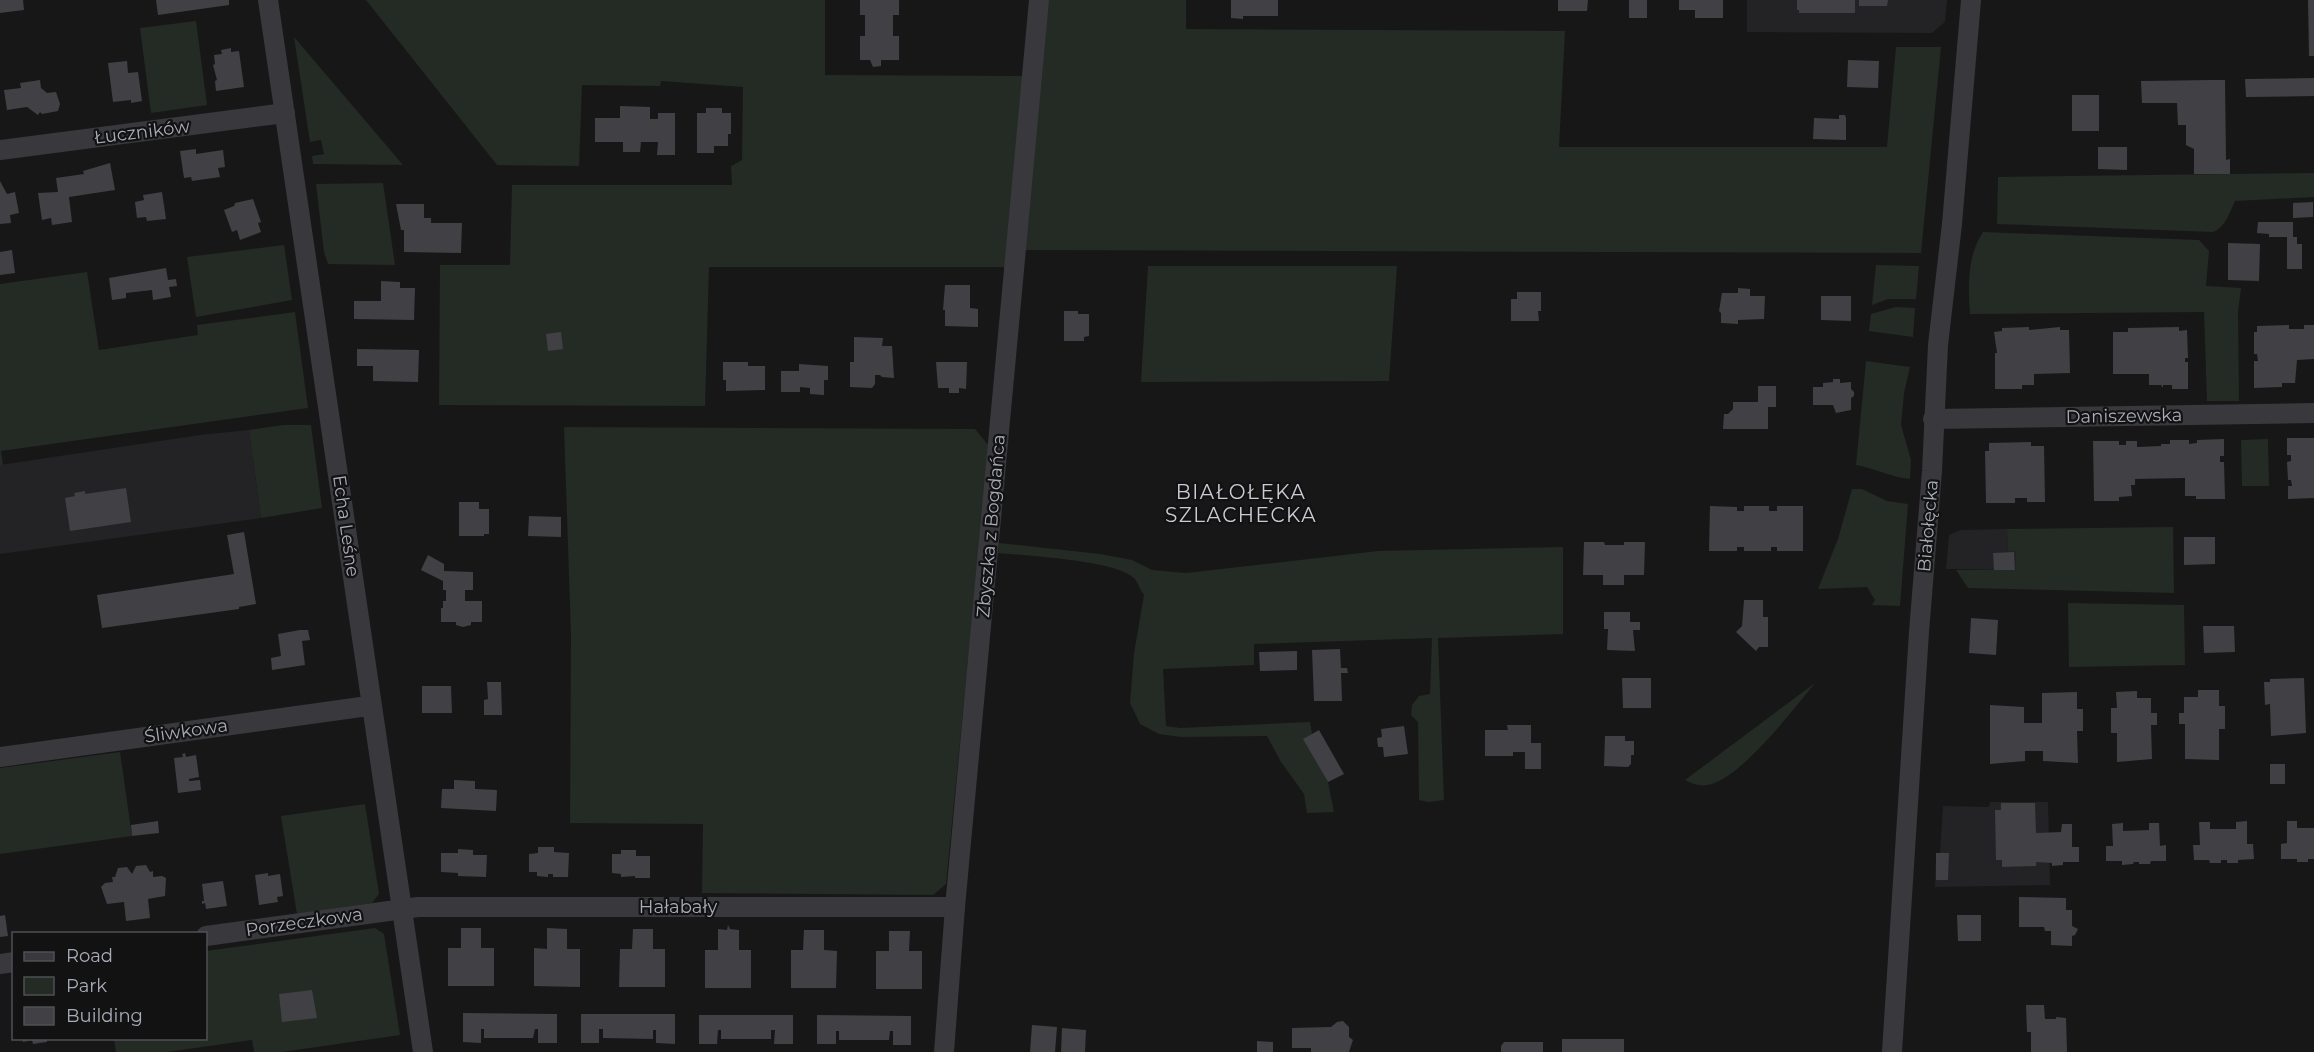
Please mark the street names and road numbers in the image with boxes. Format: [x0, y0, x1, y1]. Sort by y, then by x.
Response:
street label: Łuczników [93, 115, 191, 149]
street label: Daniszewska [2065, 404, 2183, 428]
street label: Zbyszka z Bogdańca [972, 433, 1010, 619]
street label: Echa Leśne [328, 474, 364, 578]
street label: Białołęcka [1913, 479, 1943, 573]
street label: Śliwkowa [143, 714, 229, 748]
street label: Hałabały [639, 896, 717, 918]
street label: Porzeczkowa [244, 903, 364, 941]

